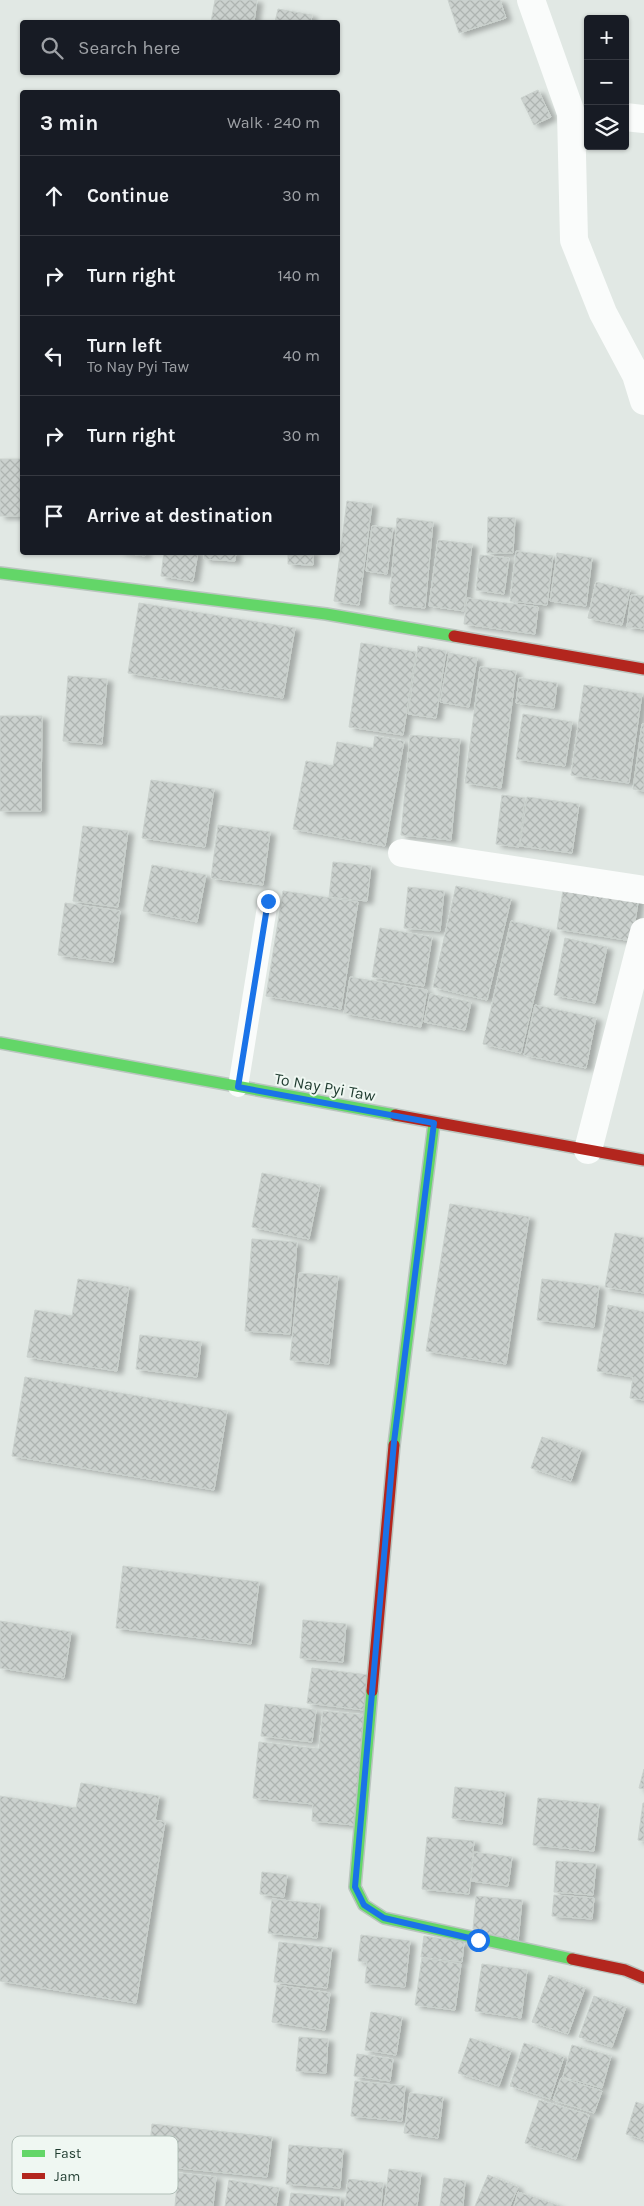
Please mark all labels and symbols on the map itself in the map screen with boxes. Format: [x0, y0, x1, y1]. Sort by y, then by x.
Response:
route end [257, 890, 280, 913]
street label: To Nay Pyi Taw [273, 1069, 377, 1105]
route start [467, 1929, 490, 1952]
legend [12, 2136, 178, 2194]
text: Fast [54, 2145, 81, 2162]
text: Jam [54, 2168, 80, 2185]

